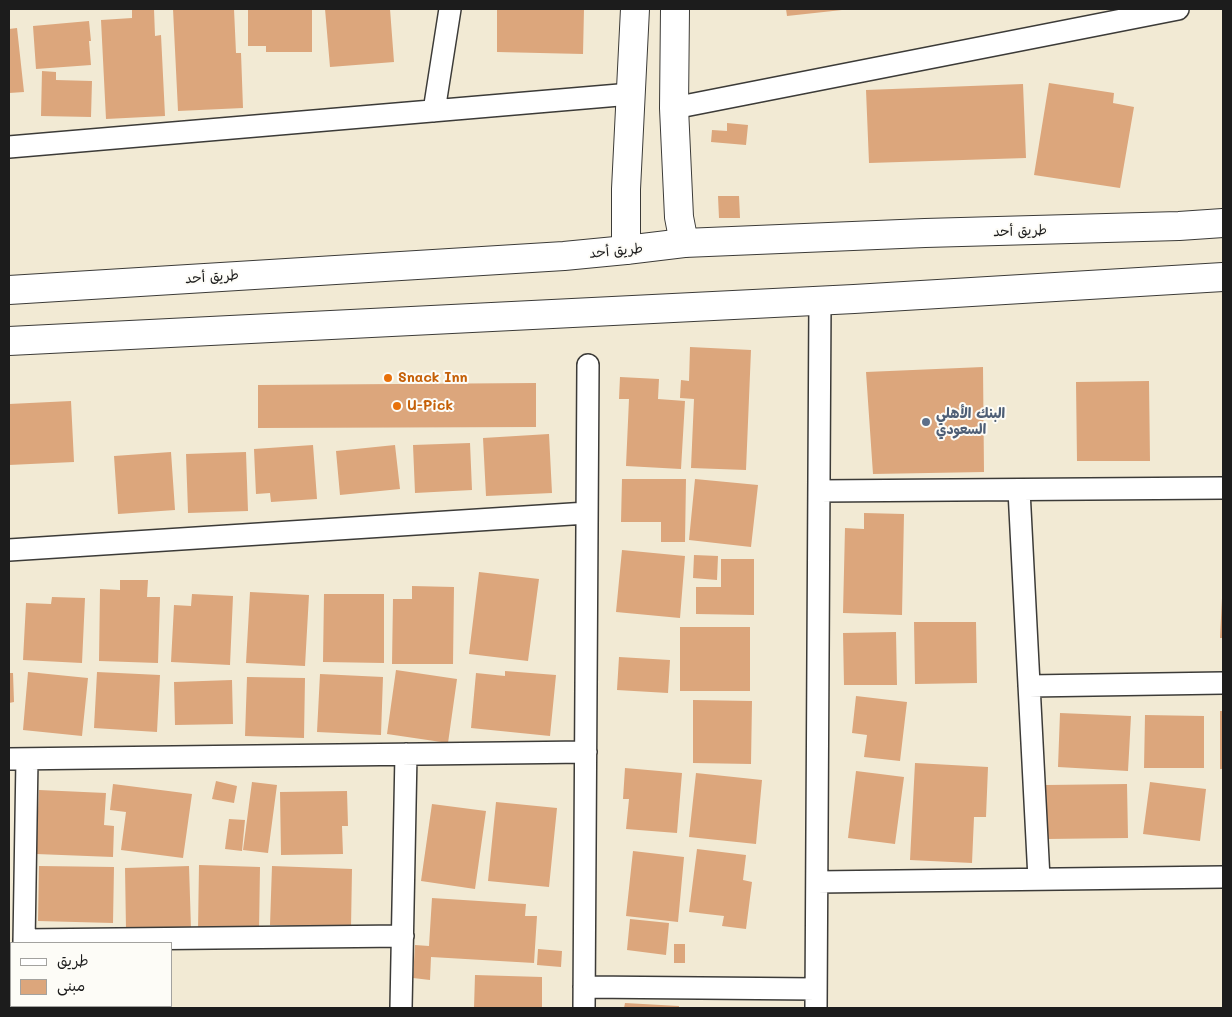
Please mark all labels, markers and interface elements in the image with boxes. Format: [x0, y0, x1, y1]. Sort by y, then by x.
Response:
street label: طريق أحد [993, 222, 1047, 240]
street label: طريق أحد [588, 240, 644, 262]
street label: طريق أحد [184, 267, 240, 287]
place label: Snack Inn [398, 370, 468, 386]
marker: Snack Inn [382, 372, 394, 384]
place label: U-Pick [407, 398, 453, 414]
marker: U-Pick [391, 400, 403, 412]
place label: البنك الأهلي السعودي [936, 406, 1005, 438]
marker: البنك الأهلي السعودي [920, 416, 932, 428]
legend [10, 942, 172, 1007]
text: طريق [57, 950, 89, 970]
text: مبنى [57, 975, 85, 995]

